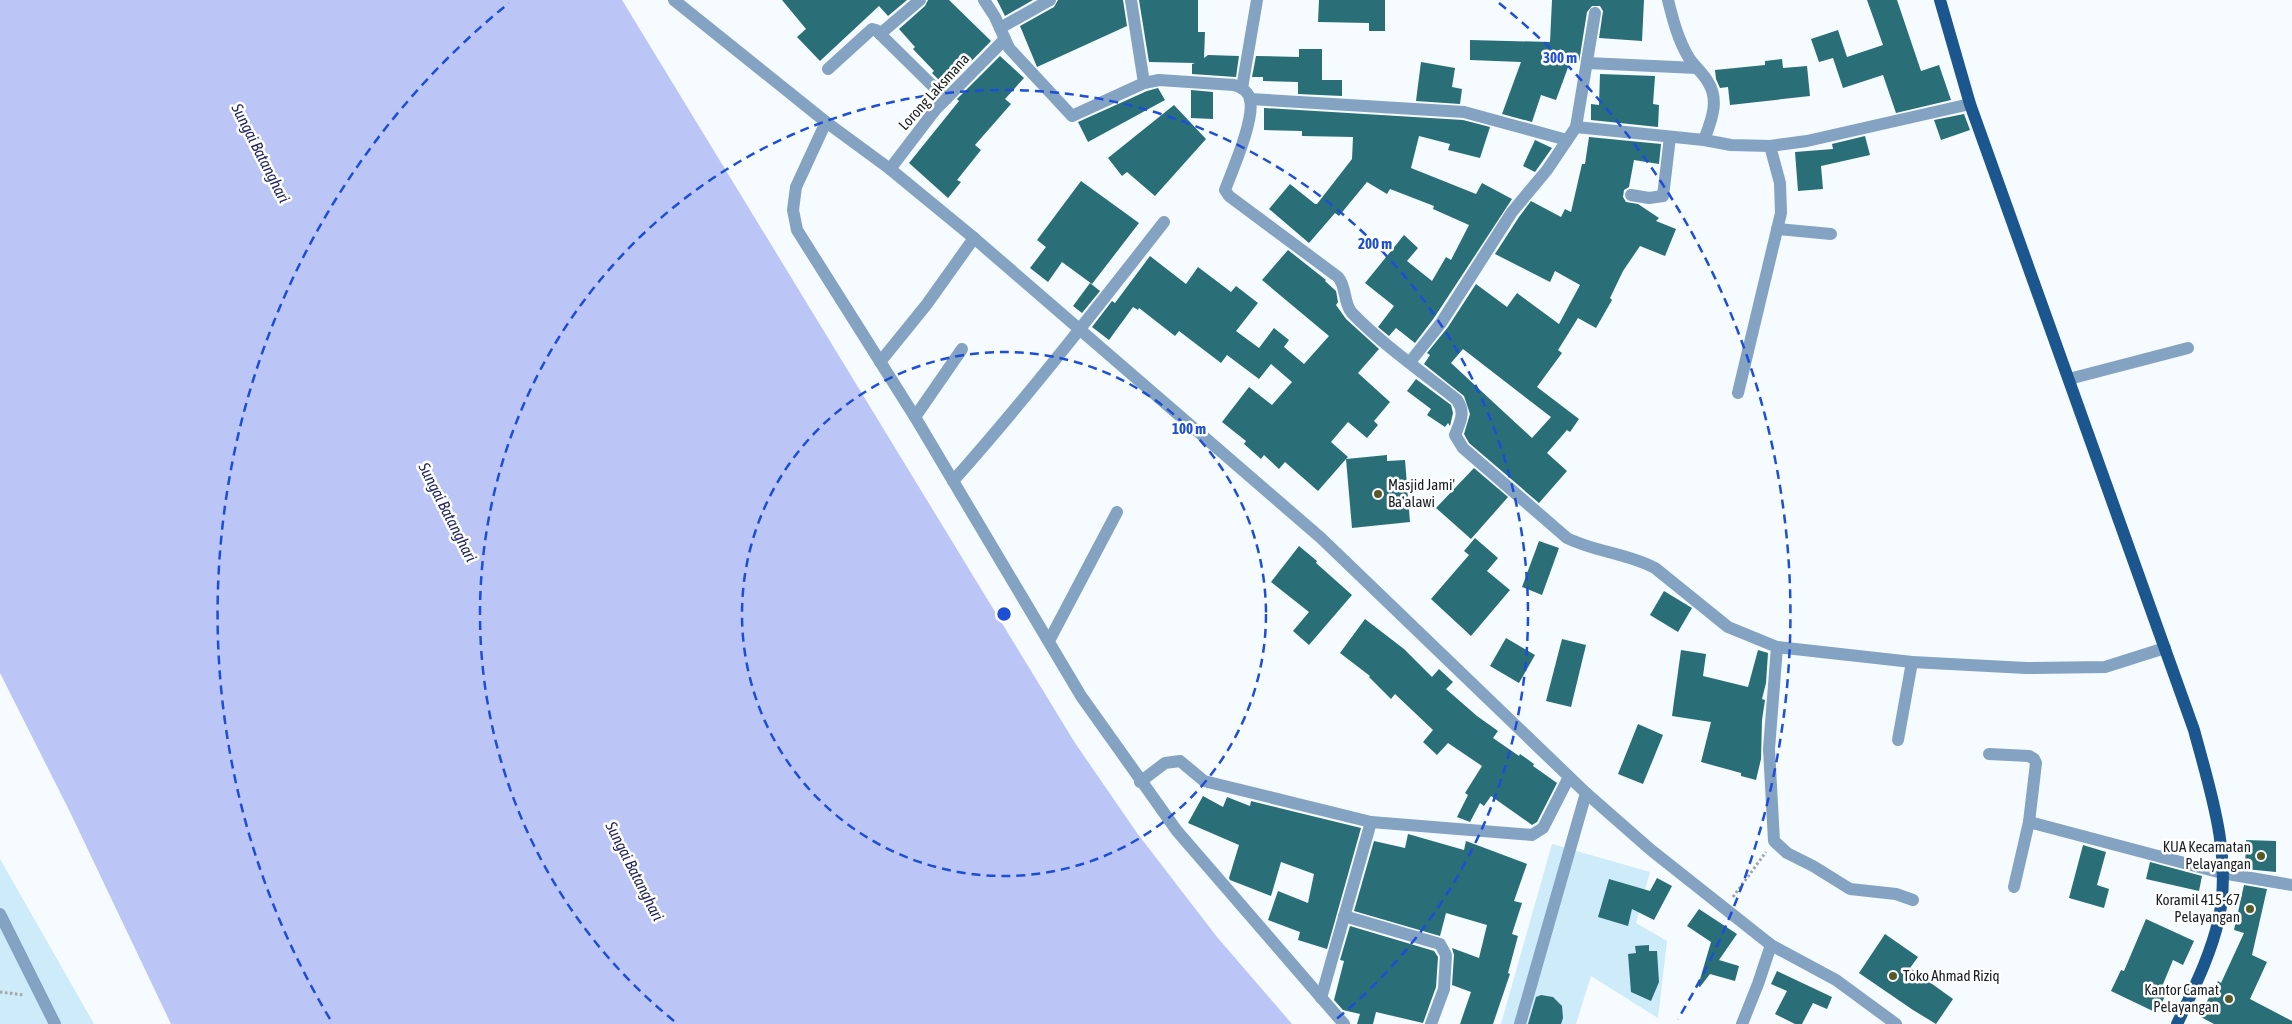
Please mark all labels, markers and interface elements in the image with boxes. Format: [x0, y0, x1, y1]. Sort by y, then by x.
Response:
text: 300 m [1543, 49, 1577, 66]
street label: Lorong Laksmana [895, 50, 972, 133]
water label: Sungai Batanghari [227, 100, 294, 206]
text: 200 m [1358, 235, 1392, 252]
text: 100 m [1172, 420, 1206, 437]
water label: Sungai Batanghari [414, 459, 481, 565]
place label: Masjid Jami' Ba'alawi [1388, 476, 1455, 510]
marker: Masjid Jami' Ba'alawi [1372, 488, 1384, 500]
centre of rings [995, 605, 1013, 623]
water label: Sungai Batanghari [601, 818, 668, 924]
place label: KUA Kecamatan Pelayangan [2163, 838, 2251, 872]
marker: KUA Kecamatan Pelayangan [2255, 850, 2267, 862]
place label: Koramil 415-67 Pelayangan [2156, 891, 2240, 925]
marker: Koramil 415-67 Pelayangan [2244, 903, 2256, 915]
place label: Toko Ahmad Riziq [1903, 967, 2000, 984]
marker: Toko Ahmad Riziq [1887, 970, 1899, 982]
place label: Kantor Camat Pelayangan [2144, 981, 2219, 1015]
marker: Kantor Camat Pelayangan [2223, 993, 2235, 1005]

